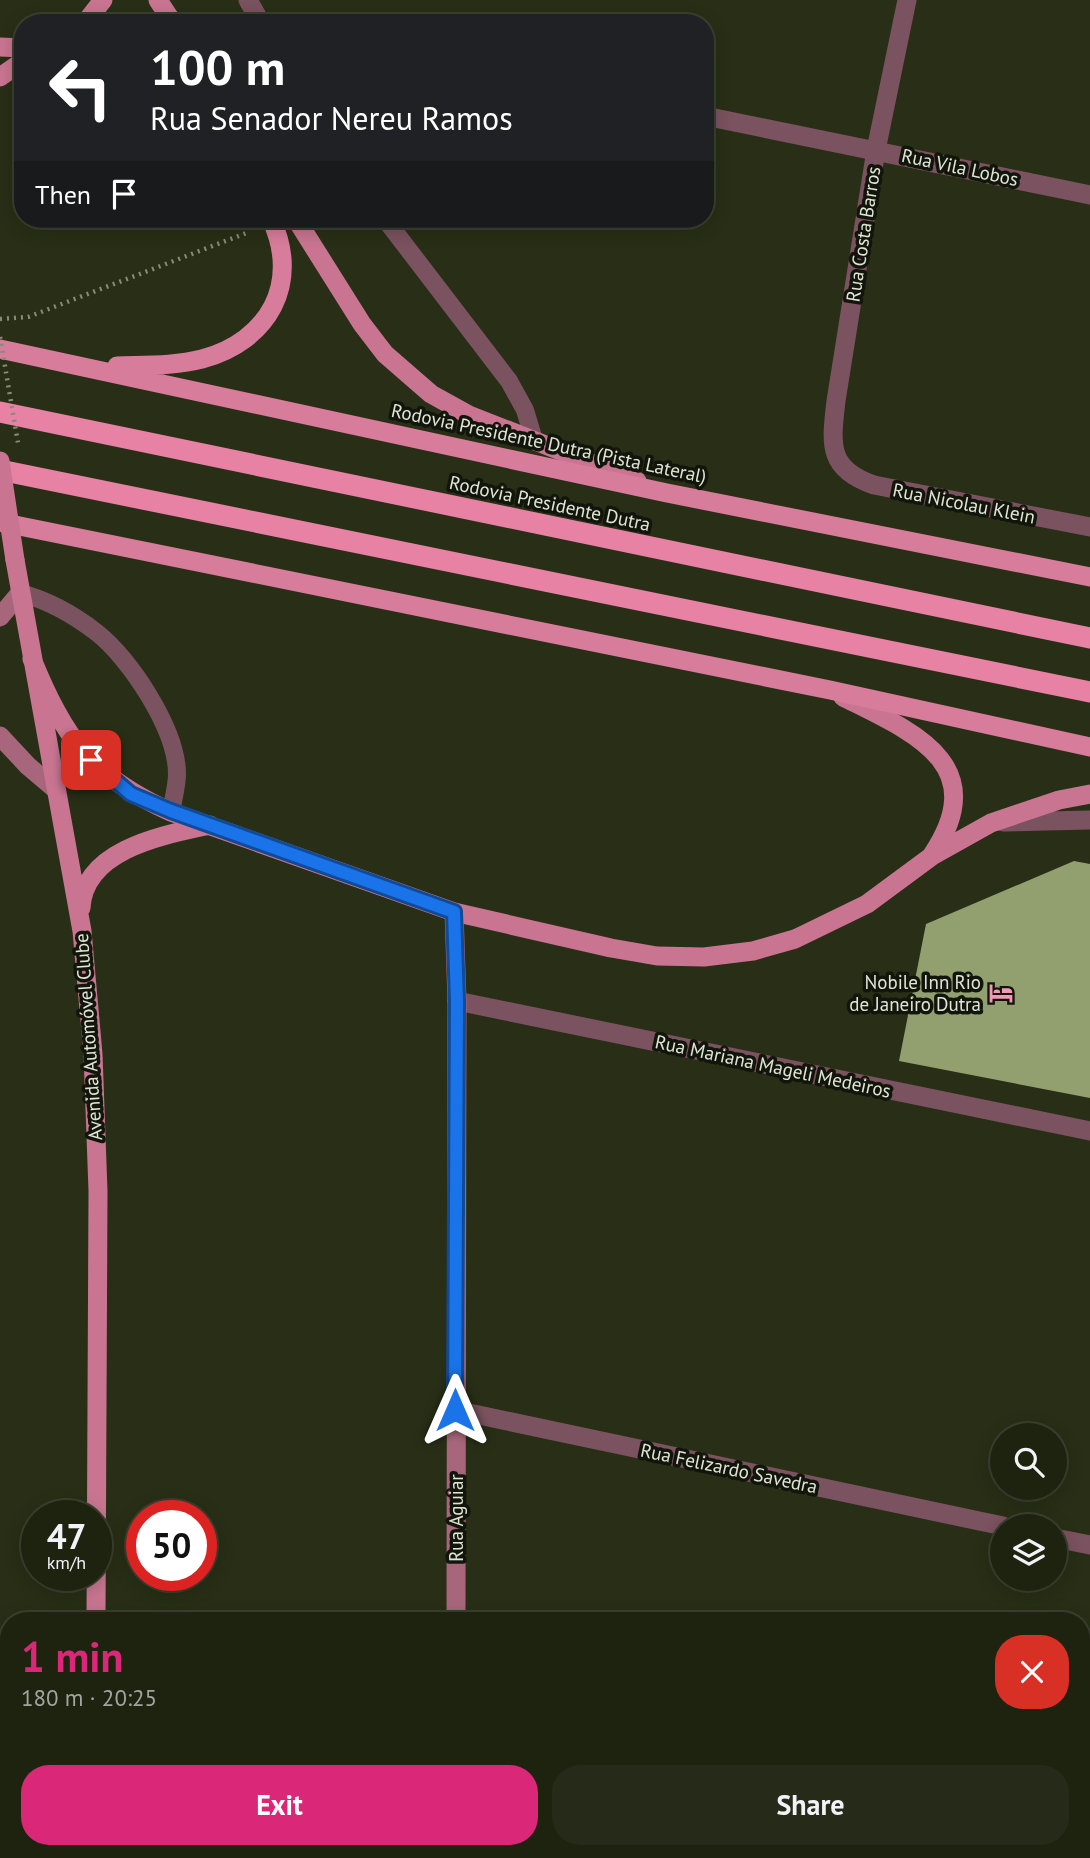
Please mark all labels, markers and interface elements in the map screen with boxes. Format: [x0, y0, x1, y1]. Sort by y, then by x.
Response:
text: 100 m [150, 35, 285, 99]
icon: left [35, 42, 126, 133]
text: Rua Senador Nereu Ramos [150, 97, 513, 139]
street label: Rua Vila Lobos [900, 143, 1020, 191]
street label: Rua Costa Barros [840, 165, 886, 303]
icon: arrive [105, 175, 143, 213]
text: Then [35, 178, 91, 211]
street label: Rodovia Presidente Dutra (Pista Lateral) [389, 398, 709, 488]
street label: Rodovia Presidente Dutra [447, 470, 653, 536]
street label: Rua Nicolau Klein [891, 477, 1037, 529]
pin [61, 730, 121, 790]
icon: arrive [72, 741, 110, 779]
street label: Avenida Automóvel Clube [69, 933, 107, 1141]
place label: Nobile Inn Rio de Janeiro Dutra [849, 970, 981, 1016]
hotel icon: Nobile Inn Rio de Janeiro Dutra [987, 979, 1015, 1007]
street label: Rua Mariana Mageli Medeiros [653, 1029, 893, 1103]
position arrow [418, 1373, 492, 1447]
map controls [990, 1423, 1067, 1591]
button: search [990, 1423, 1067, 1500]
street label: Rua Felizardo Savedra [638, 1438, 820, 1498]
street label: Rua Aguiar [444, 1474, 468, 1562]
speed limit sign: 50 [126, 1500, 217, 1591]
text: 47 [47, 1513, 86, 1559]
button: layers [990, 1514, 1067, 1591]
text: km/h [47, 1551, 86, 1574]
text: 1 min [21, 1629, 123, 1684]
button: close [995, 1635, 1069, 1709]
text: 180 m · 20:25 [21, 1683, 157, 1712]
button: Exit [21, 1765, 538, 1845]
button: Share [552, 1765, 1069, 1845]

